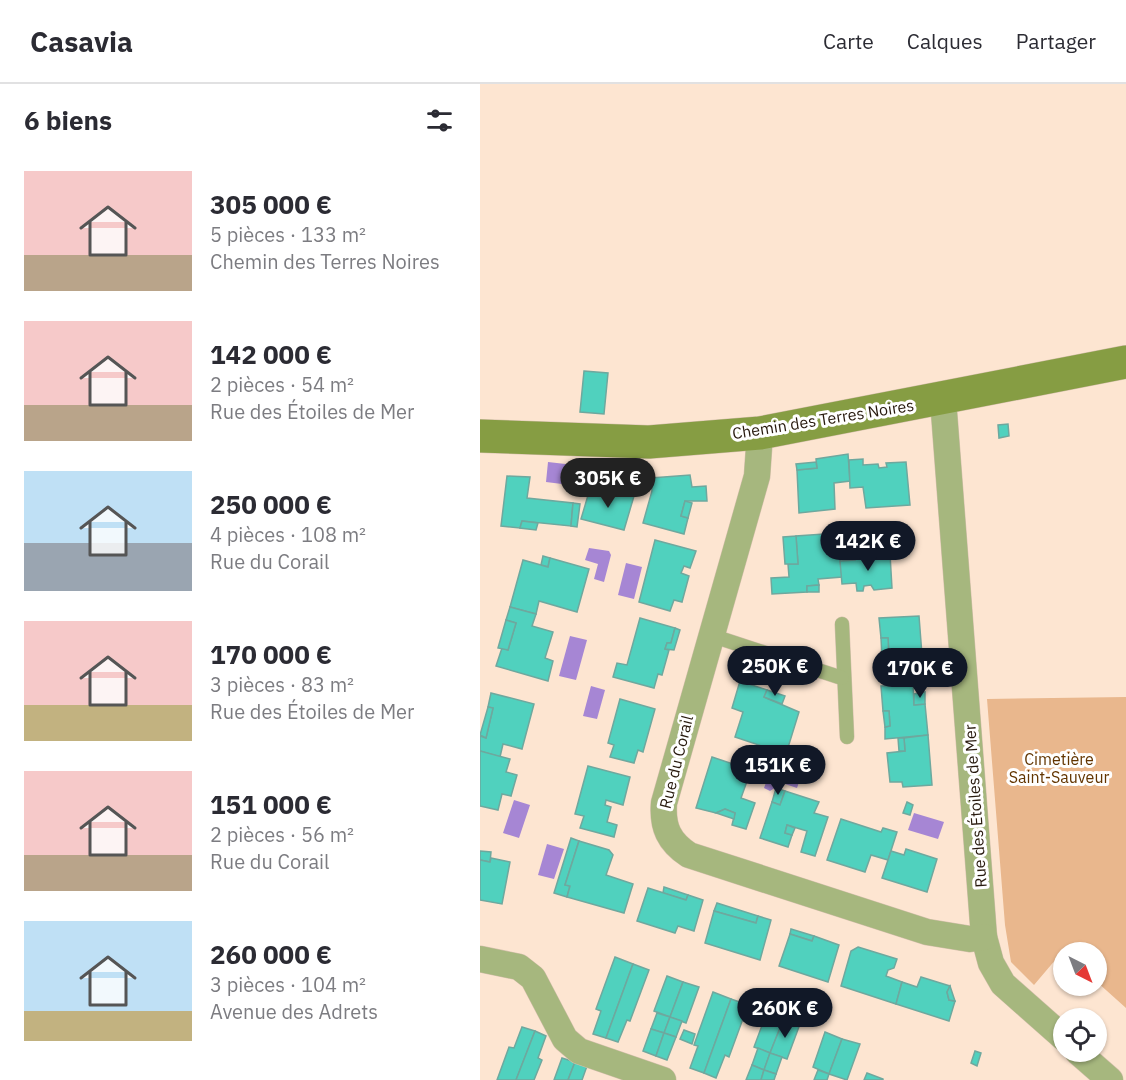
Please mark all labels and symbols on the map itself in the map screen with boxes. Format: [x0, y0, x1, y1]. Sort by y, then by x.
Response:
street label: Chemin des Terres Noires [731, 395, 915, 443]
pin: 305K € [559, 458, 657, 509]
pin: 142K € [819, 521, 917, 572]
pin: 250K € [726, 646, 824, 697]
pin: 170K € [871, 648, 969, 699]
street label: Rue du Corail [655, 713, 697, 811]
street label: Rue des Étoiles de Mer [958, 724, 991, 888]
pin: 151K € [729, 745, 827, 796]
park label: Cimetière Saint-Sauveur [1009, 749, 1109, 787]
north arrow [1053, 942, 1107, 996]
pin: 260K € [736, 988, 834, 1039]

